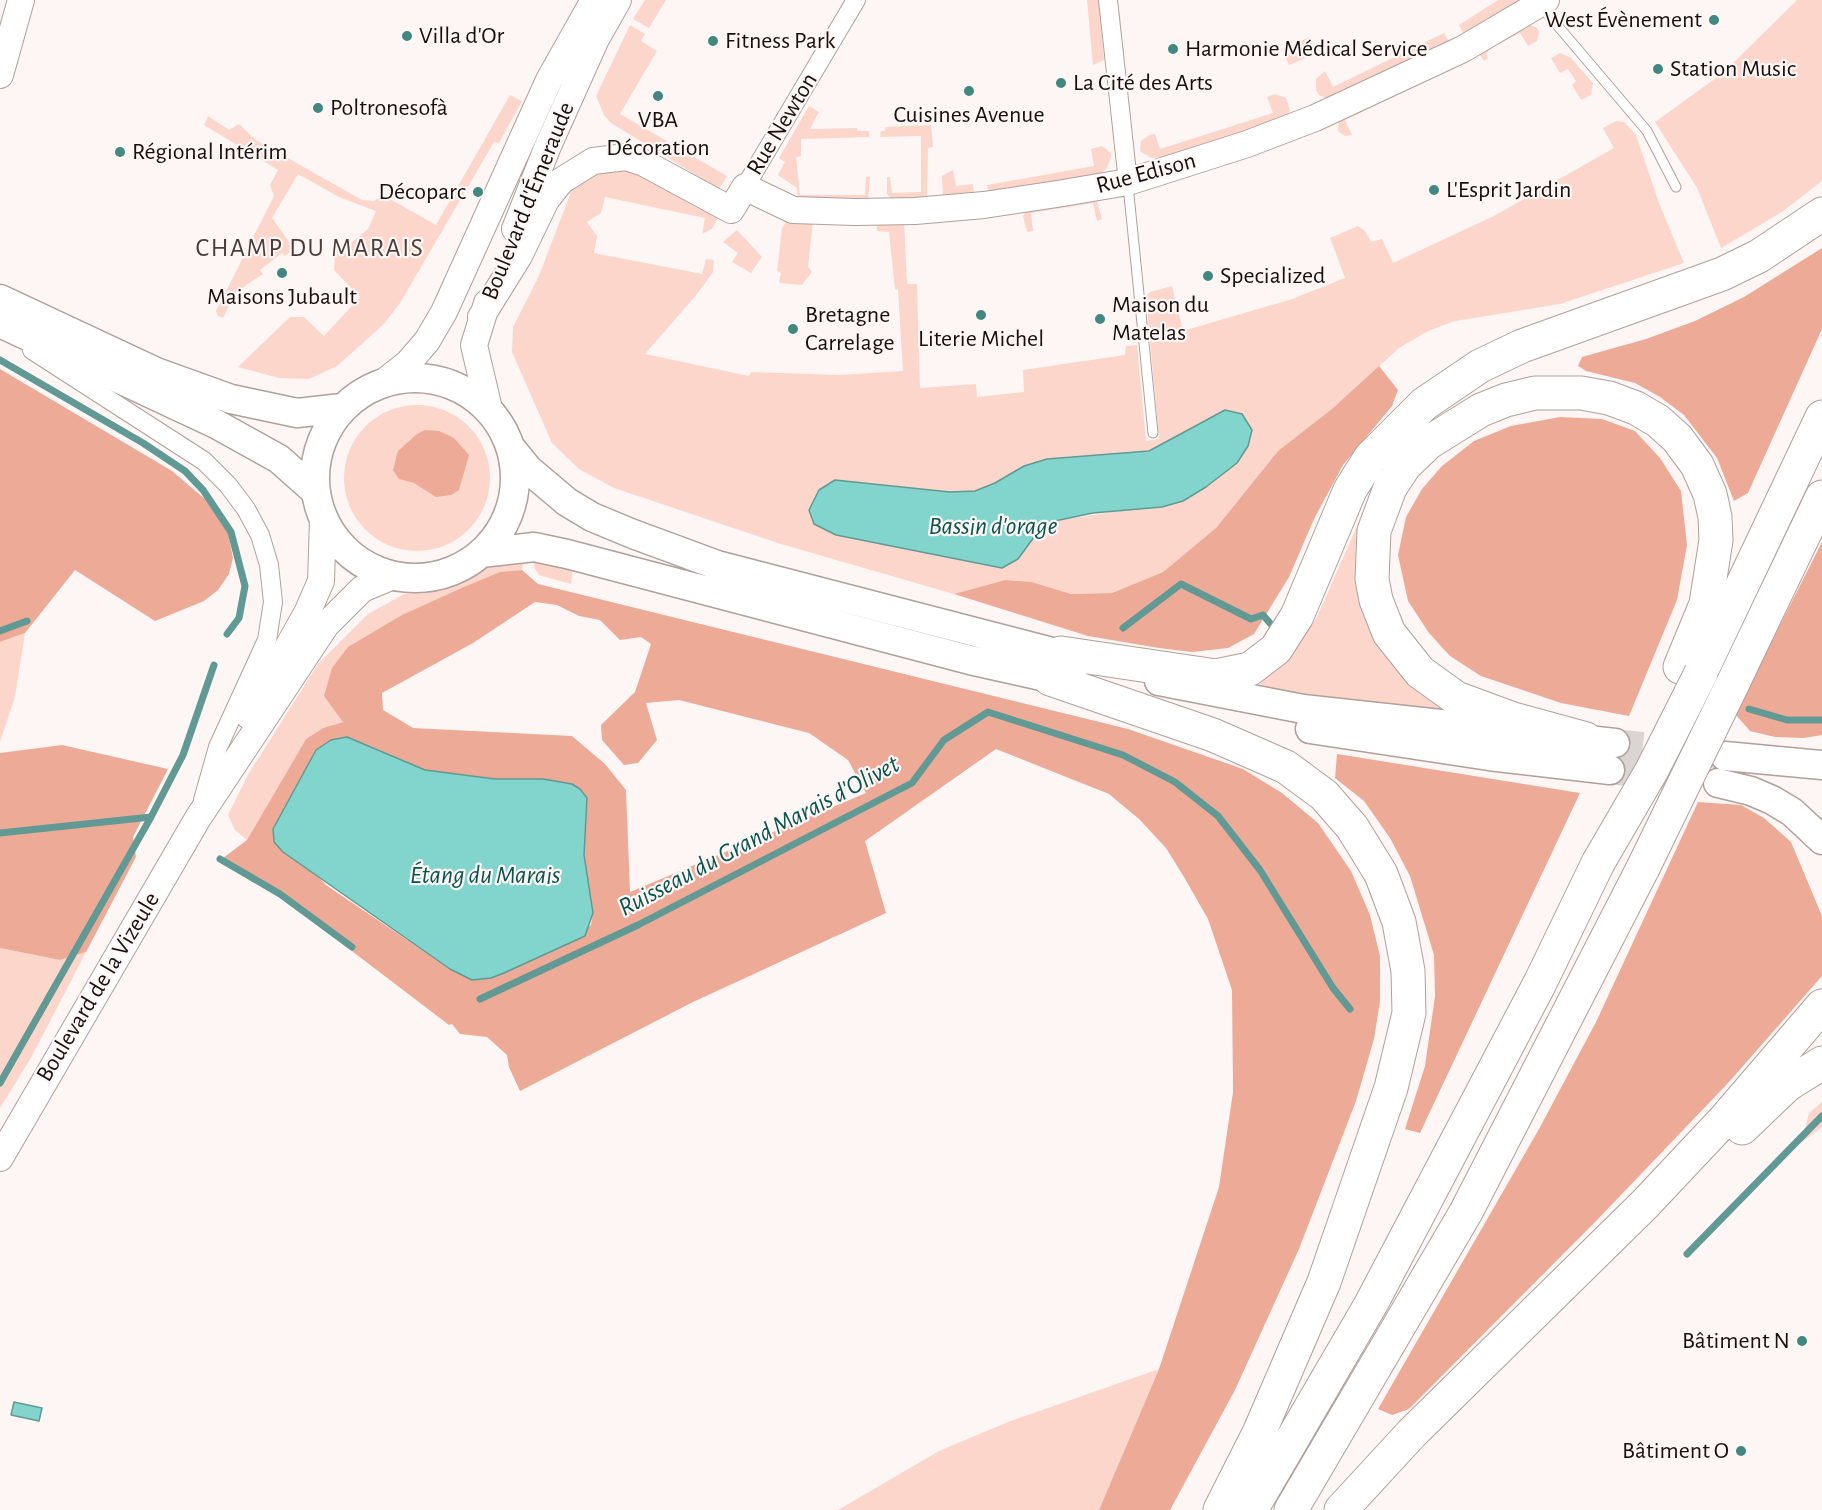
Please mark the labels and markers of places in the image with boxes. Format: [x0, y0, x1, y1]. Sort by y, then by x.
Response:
place label: West Évènement [1545, 6, 1702, 34]
marker: West Évènement [1707, 13, 1721, 27]
place label: Villa d'Or [419, 22, 504, 50]
place label: Fitness Park [725, 27, 835, 55]
marker: Villa d'Or [400, 29, 414, 43]
marker: Fitness Park [706, 34, 720, 48]
place label: Harmonie Médical Service [1185, 35, 1427, 63]
marker: Harmonie Médical Service [1166, 42, 1180, 56]
place label: Station Music [1670, 55, 1796, 83]
marker: Station Music [1651, 62, 1665, 76]
place label: La Cité des Arts [1073, 69, 1213, 97]
marker: La Cité des Arts [1054, 76, 1068, 90]
marker: Cuisines Avenue [962, 84, 976, 98]
marker: VBA Décoration [651, 89, 665, 103]
place label: Poltronesofà [330, 94, 448, 122]
marker: Poltronesofà [311, 101, 325, 115]
place label: Cuisines Avenue [893, 101, 1045, 129]
place label: VBA Décoration [606, 106, 710, 162]
place label: Régional Intérim [132, 138, 287, 166]
marker: Régional Intérim [113, 145, 127, 159]
place label: L'Esprit Jardin [1446, 176, 1571, 204]
place label: Décoparc [378, 178, 466, 206]
marker: L'Esprit Jardin [1427, 183, 1441, 197]
marker: Décoparc [471, 185, 485, 199]
place label: Specialized [1220, 262, 1326, 290]
marker: Maisons Jubault [275, 266, 289, 280]
marker: Specialized [1201, 269, 1215, 283]
place label: Maisons Jubault [207, 283, 357, 311]
place label: Maison du Matelas [1112, 291, 1209, 347]
place label: Bretagne Carrelage [805, 301, 895, 357]
marker: Literie Michel [974, 308, 988, 322]
marker: Maison du Matelas [1093, 312, 1107, 326]
marker: Bretagne Carrelage [786, 322, 800, 336]
place label: Literie Michel [918, 325, 1044, 353]
place label: Bâtiment N [1682, 1327, 1790, 1355]
marker: Bâtiment N [1795, 1334, 1809, 1348]
place label: Bâtiment O [1622, 1437, 1729, 1465]
marker: Bâtiment O [1734, 1444, 1748, 1458]

